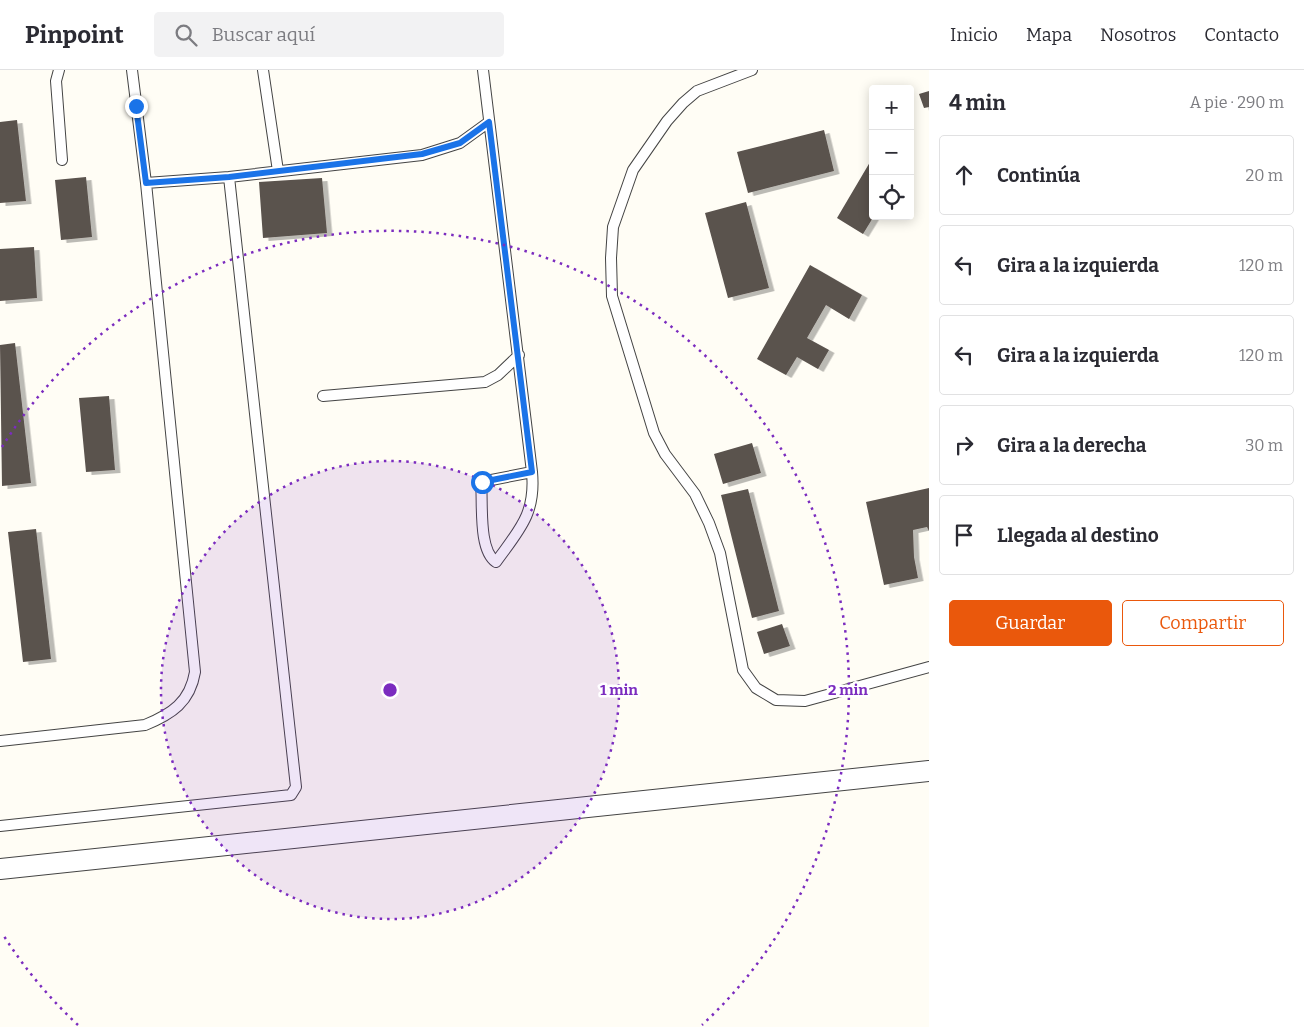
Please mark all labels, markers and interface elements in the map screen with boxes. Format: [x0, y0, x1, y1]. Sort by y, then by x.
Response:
search box [154, 12, 504, 57]
text: Pinpoint [25, 21, 124, 49]
icon: search [172, 21, 200, 49]
text: Buscar aquí [212, 23, 315, 46]
text: Inicio [950, 24, 998, 46]
text: Mapa [1026, 24, 1072, 46]
text: Nosotros [1100, 24, 1176, 46]
text: Contacto [1204, 24, 1279, 46]
map controls [869, 85, 914, 220]
button: + [869, 85, 914, 130]
text: 4 min [949, 90, 1006, 116]
text: A pie · 290 m [1190, 93, 1284, 112]
route end [125, 95, 148, 118]
button: − [869, 130, 914, 175]
icon: ahead [950, 161, 978, 189]
text: Continúa [997, 164, 1080, 187]
text: 20 m [1246, 166, 1283, 185]
button: locate [869, 175, 914, 220]
icon: left [950, 251, 978, 279]
text: Gira a la izquierda [997, 254, 1159, 277]
text: 120 m [1239, 256, 1283, 275]
icon: left [950, 341, 978, 369]
text: Gira a la izquierda [997, 344, 1159, 367]
text: 120 m [1239, 346, 1283, 365]
icon: right [950, 431, 978, 459]
text: Gira a la derecha [997, 434, 1146, 457]
text: 30 m [1245, 436, 1283, 455]
route start [471, 471, 494, 494]
icon: arrive [950, 521, 978, 549]
text: Llegada al destino [997, 524, 1159, 547]
button: Guardar [949, 600, 1112, 646]
button: Compartir [1122, 600, 1284, 646]
centre of rings [381, 681, 399, 699]
text: 1 min [600, 681, 638, 699]
text: 2 min [828, 681, 868, 699]

